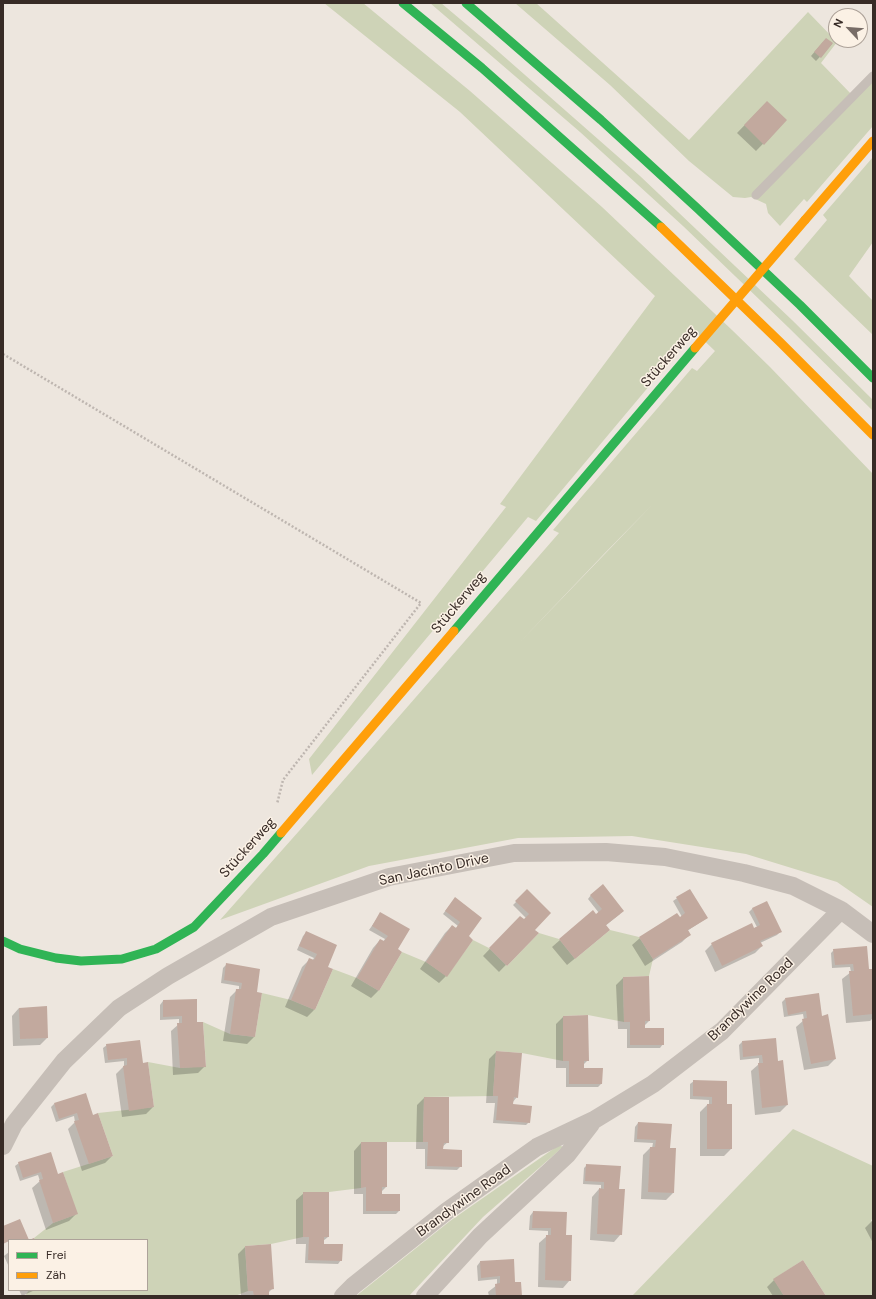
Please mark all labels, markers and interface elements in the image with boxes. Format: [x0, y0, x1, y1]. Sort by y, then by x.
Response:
north arrow [828, 8, 868, 48]
text: N [830, 17, 846, 30]
street label: Stückerweg [638, 323, 700, 391]
street label: Stückerweg [428, 569, 490, 637]
street label: Stückerweg [217, 814, 279, 882]
street label: San Jacinto Drive [377, 850, 491, 890]
street label: Brandywine Road [705, 955, 797, 1045]
street label: Brandywine Road [414, 1161, 514, 1241]
legend [8, 1239, 148, 1291]
text: Frei [46, 1247, 66, 1263]
text: Zäh [46, 1267, 66, 1283]

